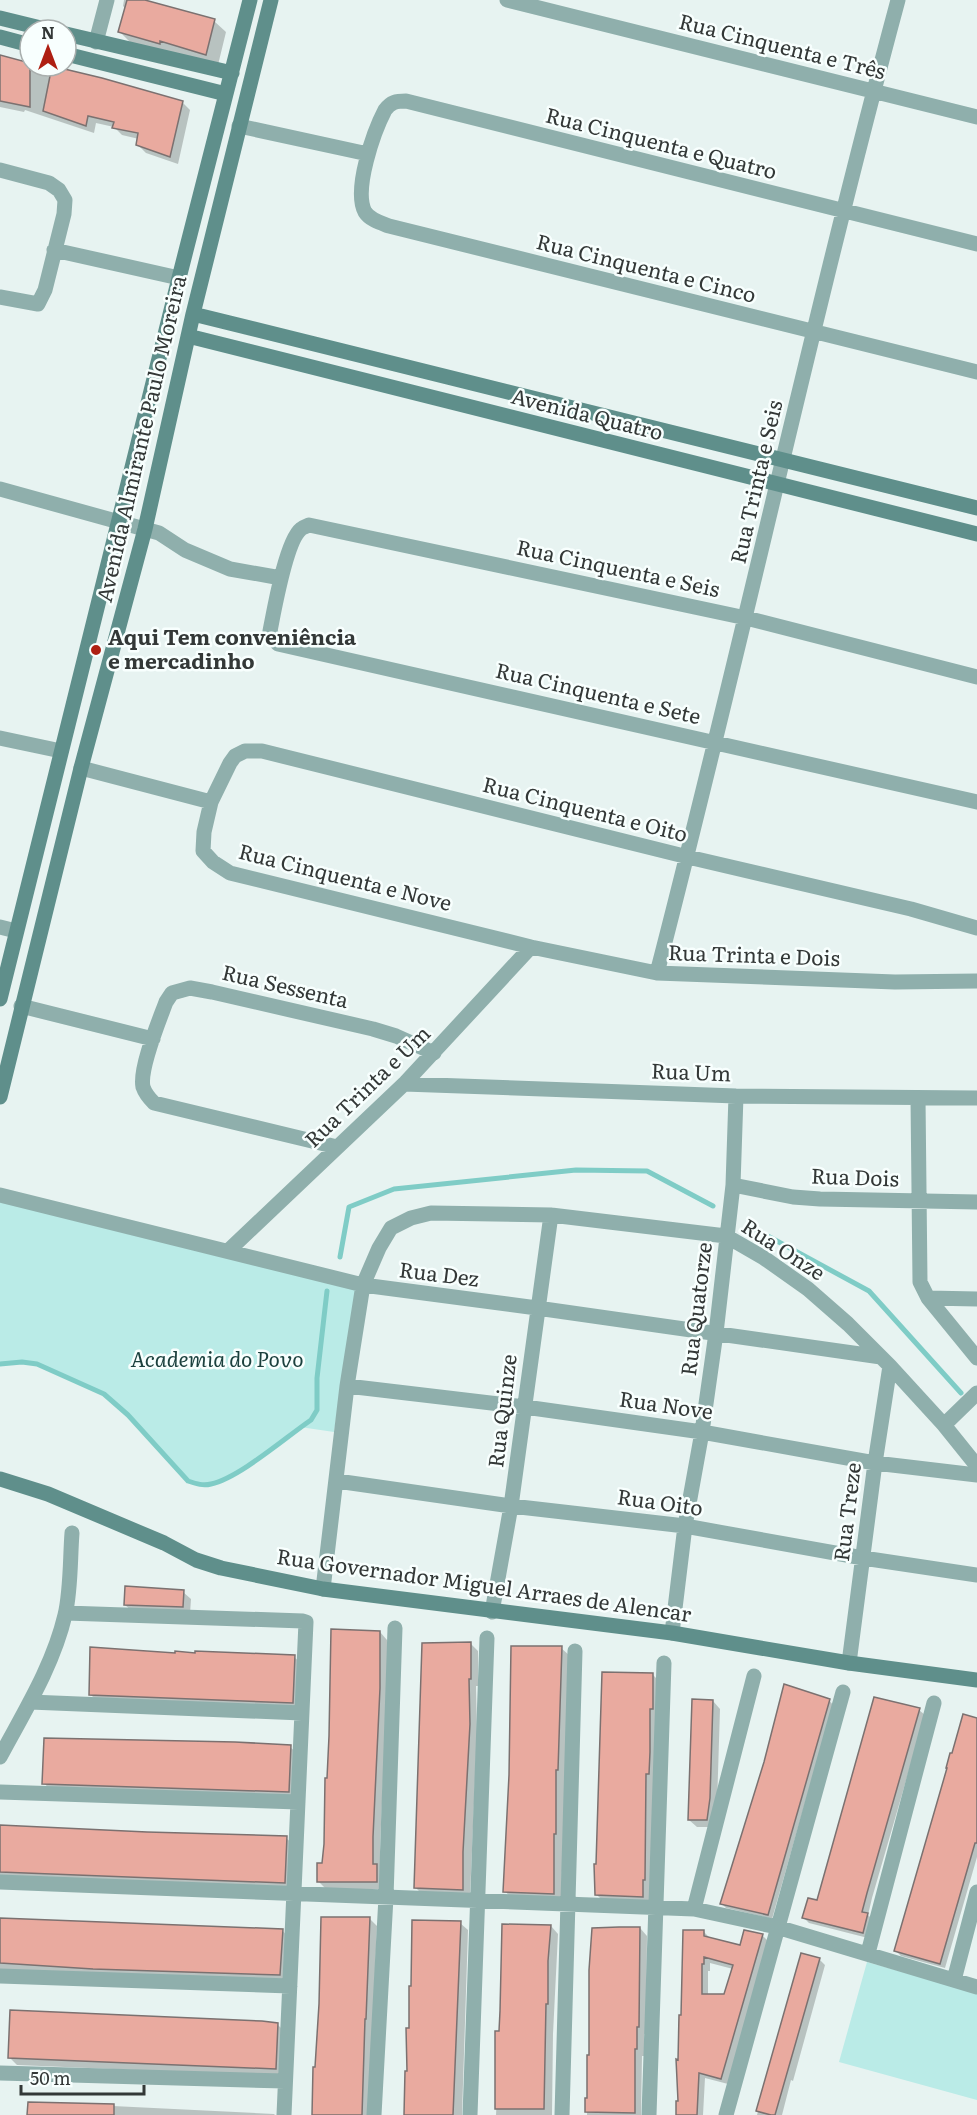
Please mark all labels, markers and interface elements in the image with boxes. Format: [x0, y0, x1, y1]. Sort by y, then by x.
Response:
street label: Rua Cinquenta e Três [676, 4, 889, 85]
north arrow [18, 18, 78, 78]
text: N [41, 20, 55, 44]
street label: Rua Cinquenta e Quatro [543, 98, 780, 185]
street label: Rua Cinquenta e Cinco [534, 224, 760, 309]
street label: Avenida Almirante Paulo Moreira [87, 271, 192, 605]
street label: Avenida Quatro [508, 379, 667, 446]
street label: Rua Trinta e Seis [721, 397, 788, 566]
street label: Rua Cinquenta e Seis [514, 530, 723, 603]
place label: Aqui Tem conveniência e mercadinho [108, 620, 357, 675]
marker: Aqui Tem conveniência e mercadinho [89, 643, 103, 657]
street label: Rua Cinquenta e Sete [493, 653, 704, 730]
street label: Rua Cinquenta e Oito [480, 767, 691, 848]
street label: Rua Cinquenta e Nove [236, 834, 455, 917]
street label: Rua Trinta e Dois [668, 935, 841, 972]
street label: Rua Sessenta [219, 955, 352, 1014]
street label: Rua Trinta e Um [296, 1017, 436, 1153]
street label: Rua Um [651, 1054, 732, 1087]
street label: Rua Dois [811, 1158, 900, 1193]
street label: Rua Onze [736, 1209, 832, 1287]
street label: Rua Quatorze [671, 1240, 718, 1377]
street label: Rua Dez [398, 1252, 481, 1293]
park label: Academia do Povo [130, 1342, 304, 1373]
street label: Rua Quinze [478, 1352, 523, 1469]
street label: Rua Nove [617, 1382, 715, 1425]
street label: Rua Treze [824, 1460, 867, 1563]
street label: Rua Oito [616, 1479, 705, 1522]
street label: Rua Governador Miguel Arraes de Alencar [275, 1539, 694, 1628]
scale bar [21, 2058, 144, 2096]
text: 50 m [30, 2064, 71, 2091]

